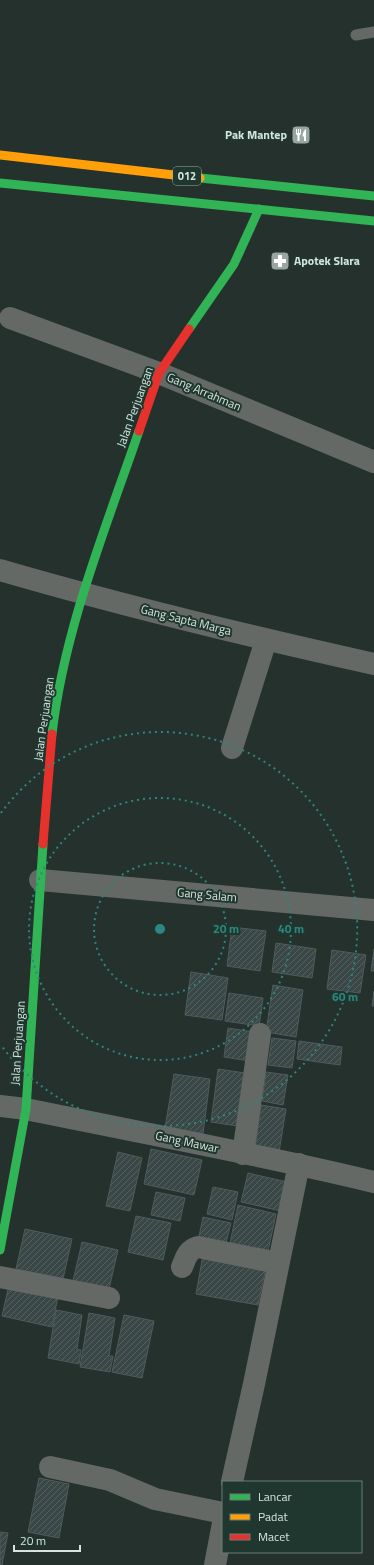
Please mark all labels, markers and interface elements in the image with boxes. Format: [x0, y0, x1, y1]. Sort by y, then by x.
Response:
restaurant icon: Pak Mantep [290, 124, 312, 146]
place label: Pak Mantep [225, 125, 287, 144]
road number: 012 [173, 167, 201, 185]
pharmacy icon: Apotek Slara [269, 250, 291, 272]
place label: Apotek Slara [294, 251, 360, 270]
street label: Jalan Perjuangan [111, 364, 158, 450]
street label: Gang Arrahman [164, 367, 244, 416]
street label: Gang Sapta Marga [139, 599, 233, 640]
street label: Jalan Perjuangan [28, 676, 59, 762]
street label: Gang Salam [176, 882, 238, 907]
text: 20 m [213, 919, 239, 938]
text: 40 m [278, 919, 304, 938]
centre of rings [153, 922, 167, 936]
text: 60 m [332, 987, 358, 1006]
street label: Jalan Perjuangan [5, 1000, 30, 1086]
street label: Gang Mawar [154, 1126, 220, 1157]
legend [222, 1481, 362, 1553]
text: Lancar [258, 1487, 292, 1506]
text: Padat [258, 1507, 288, 1526]
scale bar [14, 1527, 80, 1553]
text: Macet [258, 1527, 290, 1546]
text: 20 m [20, 1531, 46, 1550]

